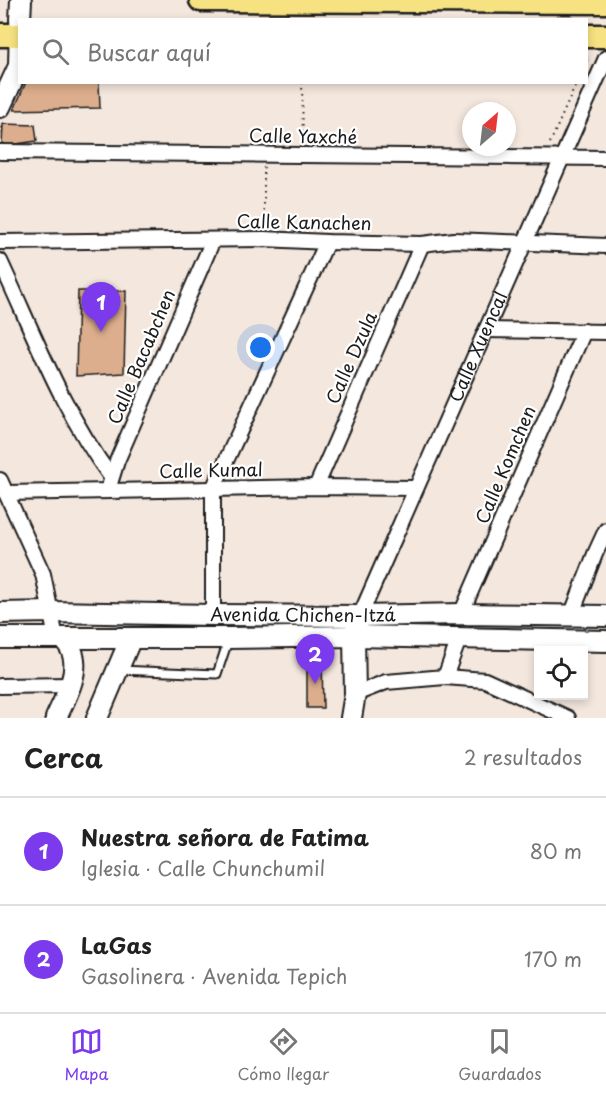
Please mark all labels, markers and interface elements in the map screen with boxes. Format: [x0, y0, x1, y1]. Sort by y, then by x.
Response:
search box [18, 18, 588, 84]
icon: search [39, 35, 72, 68]
text: Buscar aquí [87, 35, 211, 68]
north arrow [462, 102, 516, 156]
street label: Calle Yaxché [249, 121, 357, 150]
street label: Calle Kanachen [236, 207, 372, 236]
pin: 1 [82, 282, 120, 332]
street label: Calle Bacabchen [100, 285, 181, 428]
street label: Calle Xuencal [441, 287, 513, 406]
street label: Calle Dzula [318, 306, 383, 408]
your location [246, 333, 275, 362]
street label: Calle Komchen [468, 401, 542, 528]
street label: Calle Kumal [159, 455, 263, 484]
street label: Avenida Chichen-Itzá [210, 600, 397, 628]
pin: 2 [296, 634, 334, 684]
map controls [534, 646, 588, 700]
button: locate [534, 646, 588, 700]
text: Cerca [24, 738, 103, 777]
text: 2 resultados [464, 742, 582, 772]
text: Nuestra señora de Fatima [81, 820, 369, 853]
text: 1 [39, 836, 48, 866]
text: 80 m [530, 836, 582, 866]
text: Iglesia · Calle Chunchumil [81, 853, 325, 883]
text: LaGas [81, 928, 152, 961]
text: 2 [36, 944, 51, 974]
text: 170 m [524, 944, 582, 974]
text: Gasolinera · Avenida Tepich [81, 961, 347, 991]
tab: Mapa [65, 1025, 109, 1085]
tab: Cómo llegar [238, 1025, 329, 1085]
tab: Guardados [458, 1025, 541, 1085]

